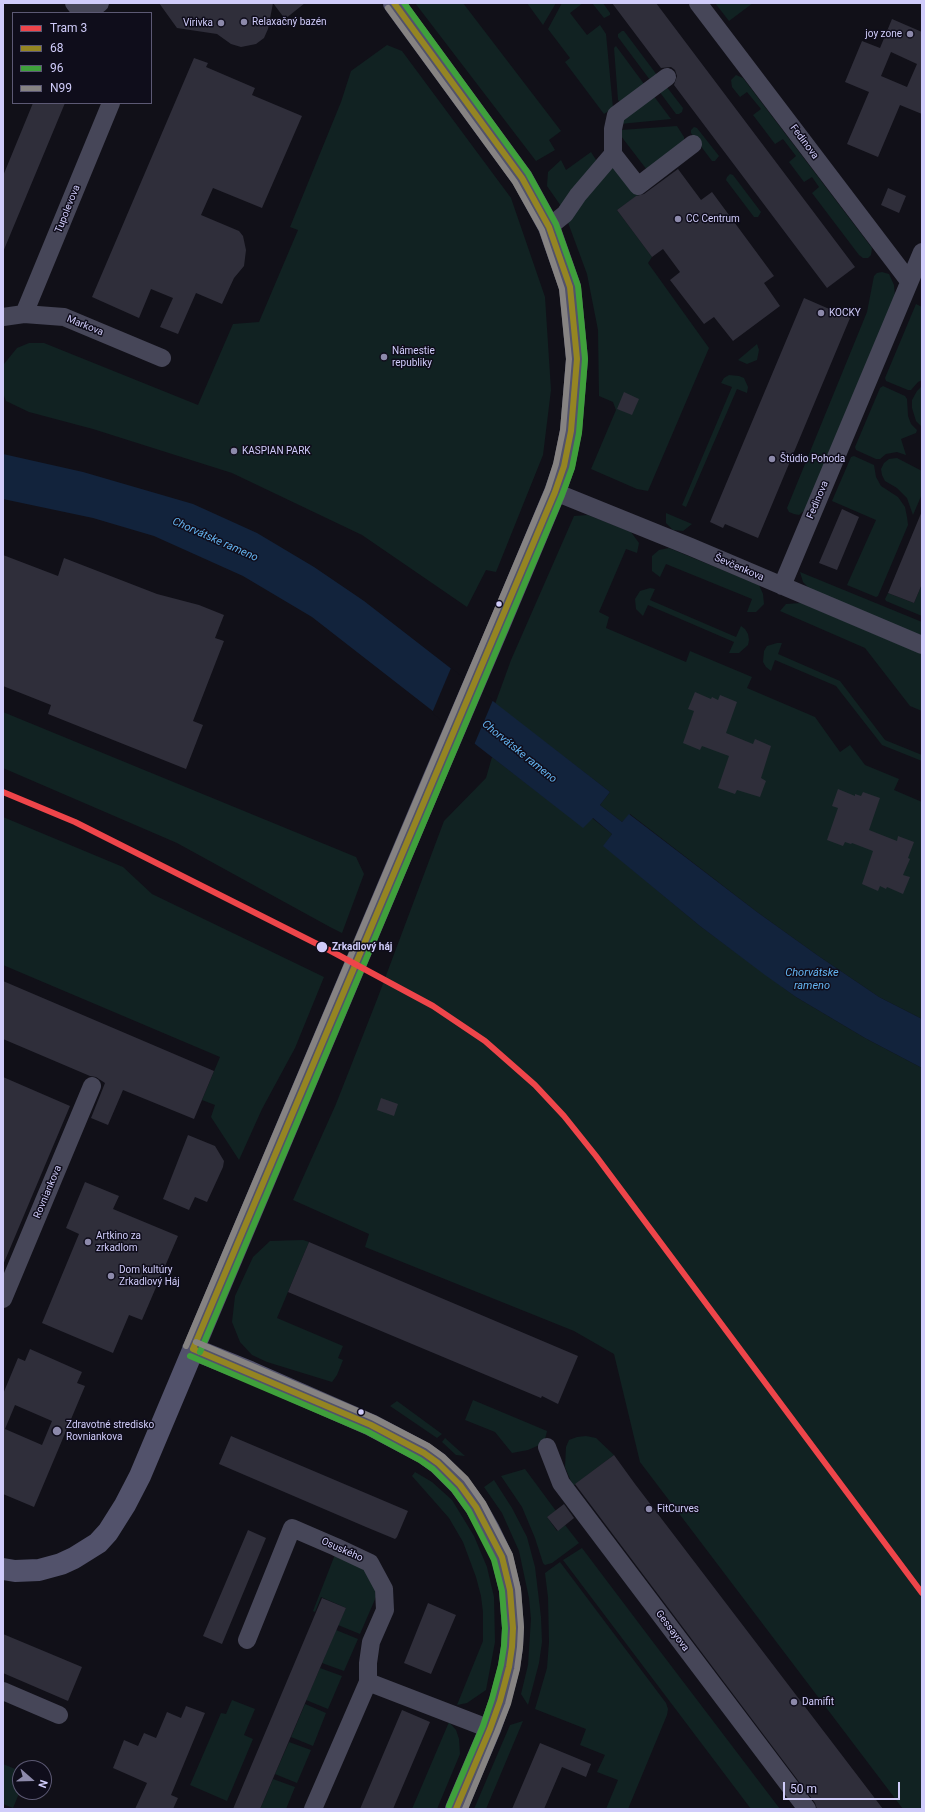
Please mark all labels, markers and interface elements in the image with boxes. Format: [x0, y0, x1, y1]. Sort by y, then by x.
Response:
legend [12, 12, 152, 104]
place label: Relaxačný bazén [252, 16, 326, 28]
place label: Vírivka [183, 17, 213, 29]
marker: Relaxačný bazén [239, 17, 249, 27]
marker: Vírivka [216, 18, 226, 28]
text: Tram 3 [50, 21, 87, 35]
place label: joy zone [865, 28, 902, 40]
marker: joy zone [905, 29, 915, 39]
text: 68 [50, 41, 64, 55]
text: 96 [50, 61, 64, 75]
text: N99 [50, 81, 72, 95]
street label: Fedinova [787, 122, 821, 162]
street label: Tupolevova [53, 183, 83, 235]
place label: CC Centrum [686, 213, 740, 225]
marker: CC Centrum [673, 214, 683, 224]
place label: KOCKY [829, 307, 861, 319]
marker: KOCKY [816, 308, 826, 318]
street label: Markova [65, 313, 105, 339]
place label: Námestie republiky [392, 345, 435, 368]
marker: Námestie republiky [379, 352, 389, 362]
place label: KASPIAN PARK [242, 445, 311, 457]
marker: KASPIAN PARK [229, 446, 239, 456]
place label: Štúdio Pohoda [780, 453, 845, 465]
marker: Štúdio Pohoda [767, 454, 777, 464]
street label: Fedinova [805, 479, 831, 521]
water label: Chorvátske rameno [170, 515, 260, 565]
street label: Ševčenkova [712, 552, 766, 584]
unlabelled marker [494, 599, 504, 609]
water label: Chorvátske rameno [479, 718, 559, 786]
marker: Zrkadlový háj [315, 940, 329, 954]
place label: Zrkadlový háj [332, 941, 392, 953]
water label: Chorvátske rameno [785, 966, 839, 992]
street label: Rovniankova [31, 1164, 65, 1220]
place label: Artkino za zrkadlom [96, 1230, 141, 1254]
marker: Artkino za zrkadlom [83, 1237, 93, 1247]
place label: Dom kultúry Zrkadlový Háj [119, 1264, 180, 1288]
marker: Dom kultúry Zrkadlový Háj [106, 1271, 116, 1281]
unlabelled marker [356, 1407, 366, 1417]
place label: Zdravotné stredisko Rovniankova [66, 1419, 154, 1442]
marker: Zdravotné stredisko Rovniankova [51, 1425, 63, 1437]
place label: FitCurves [657, 1503, 699, 1515]
marker: FitCurves [644, 1504, 654, 1514]
street label: Osuského [319, 1536, 365, 1564]
street label: Gessayova [653, 1608, 691, 1654]
place label: Damifit [802, 1696, 834, 1708]
marker: Damifit [789, 1697, 799, 1707]
north arrow [12, 1760, 52, 1800]
scale bar [785, 1774, 902, 1800]
text: N [35, 1778, 50, 1790]
text: 50 m [790, 1782, 817, 1796]

